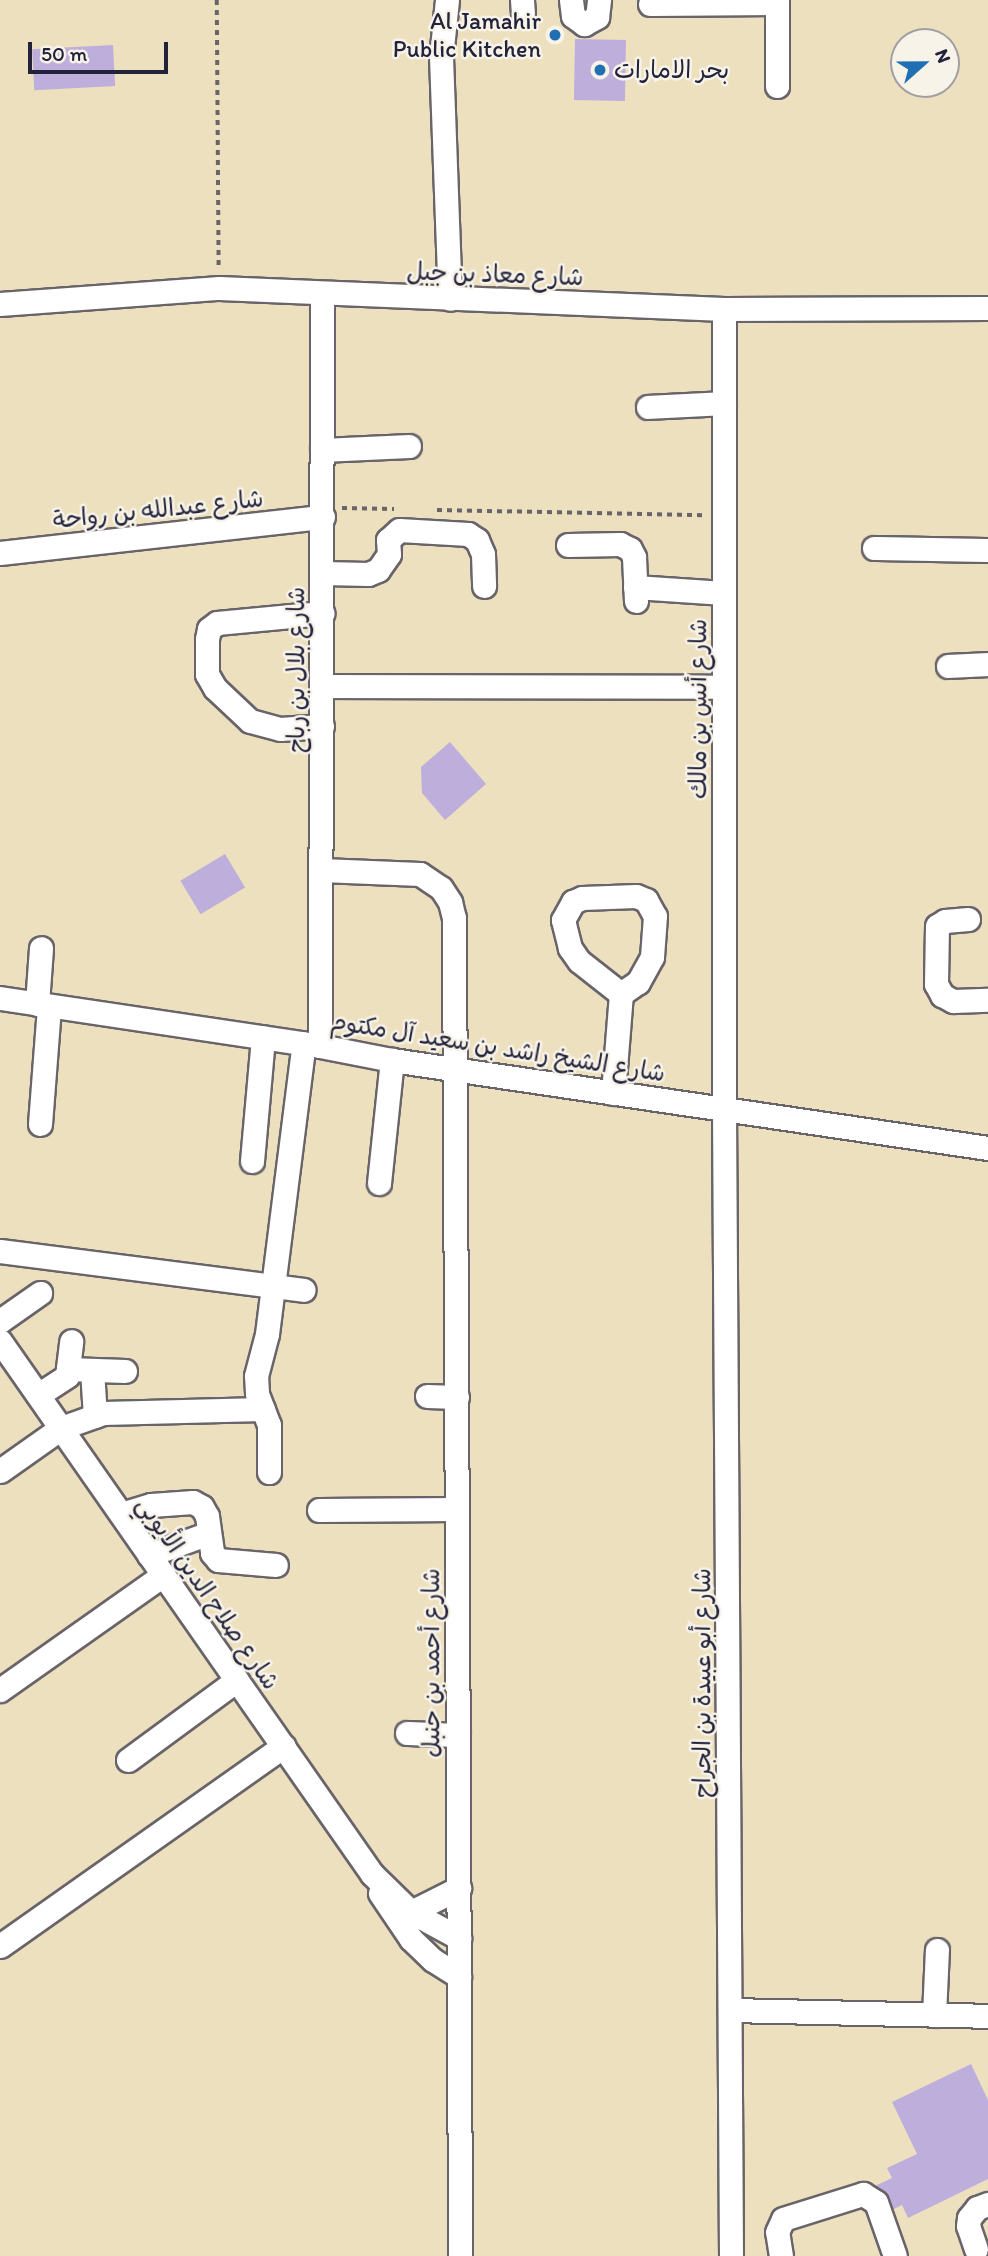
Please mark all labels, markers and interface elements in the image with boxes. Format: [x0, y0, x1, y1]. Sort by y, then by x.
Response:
place label: Al Jamahir Public Kitchen [393, 7, 541, 63]
marker: Al Jamahir Public Kitchen [547, 27, 563, 43]
scale bar [32, 28, 172, 72]
north arrow [890, 28, 960, 98]
text: 50 m [41, 41, 87, 66]
text: N [930, 46, 956, 66]
place label: بحر الامارات [614, 56, 729, 84]
marker: بحر الامارات [592, 62, 608, 78]
street label: شارع معاذ بن جبل [406, 257, 584, 291]
street label: شارع عبدالله بن رواحة [51, 484, 265, 534]
street label: شارع بلال بن رباح [282, 587, 310, 753]
street label: شارع أنس بن مالك [684, 619, 712, 799]
street label: شارع الشيخ راشد بن سعيد آل مكتوم [329, 1006, 667, 1088]
street label: شارع صلاح الدين الأيوبي [130, 1491, 286, 1695]
street label: شارع أحمد بن حنبل [417, 1568, 445, 1758]
street label: شارع أبو عبيدة بن الجراح [688, 1568, 716, 1798]

